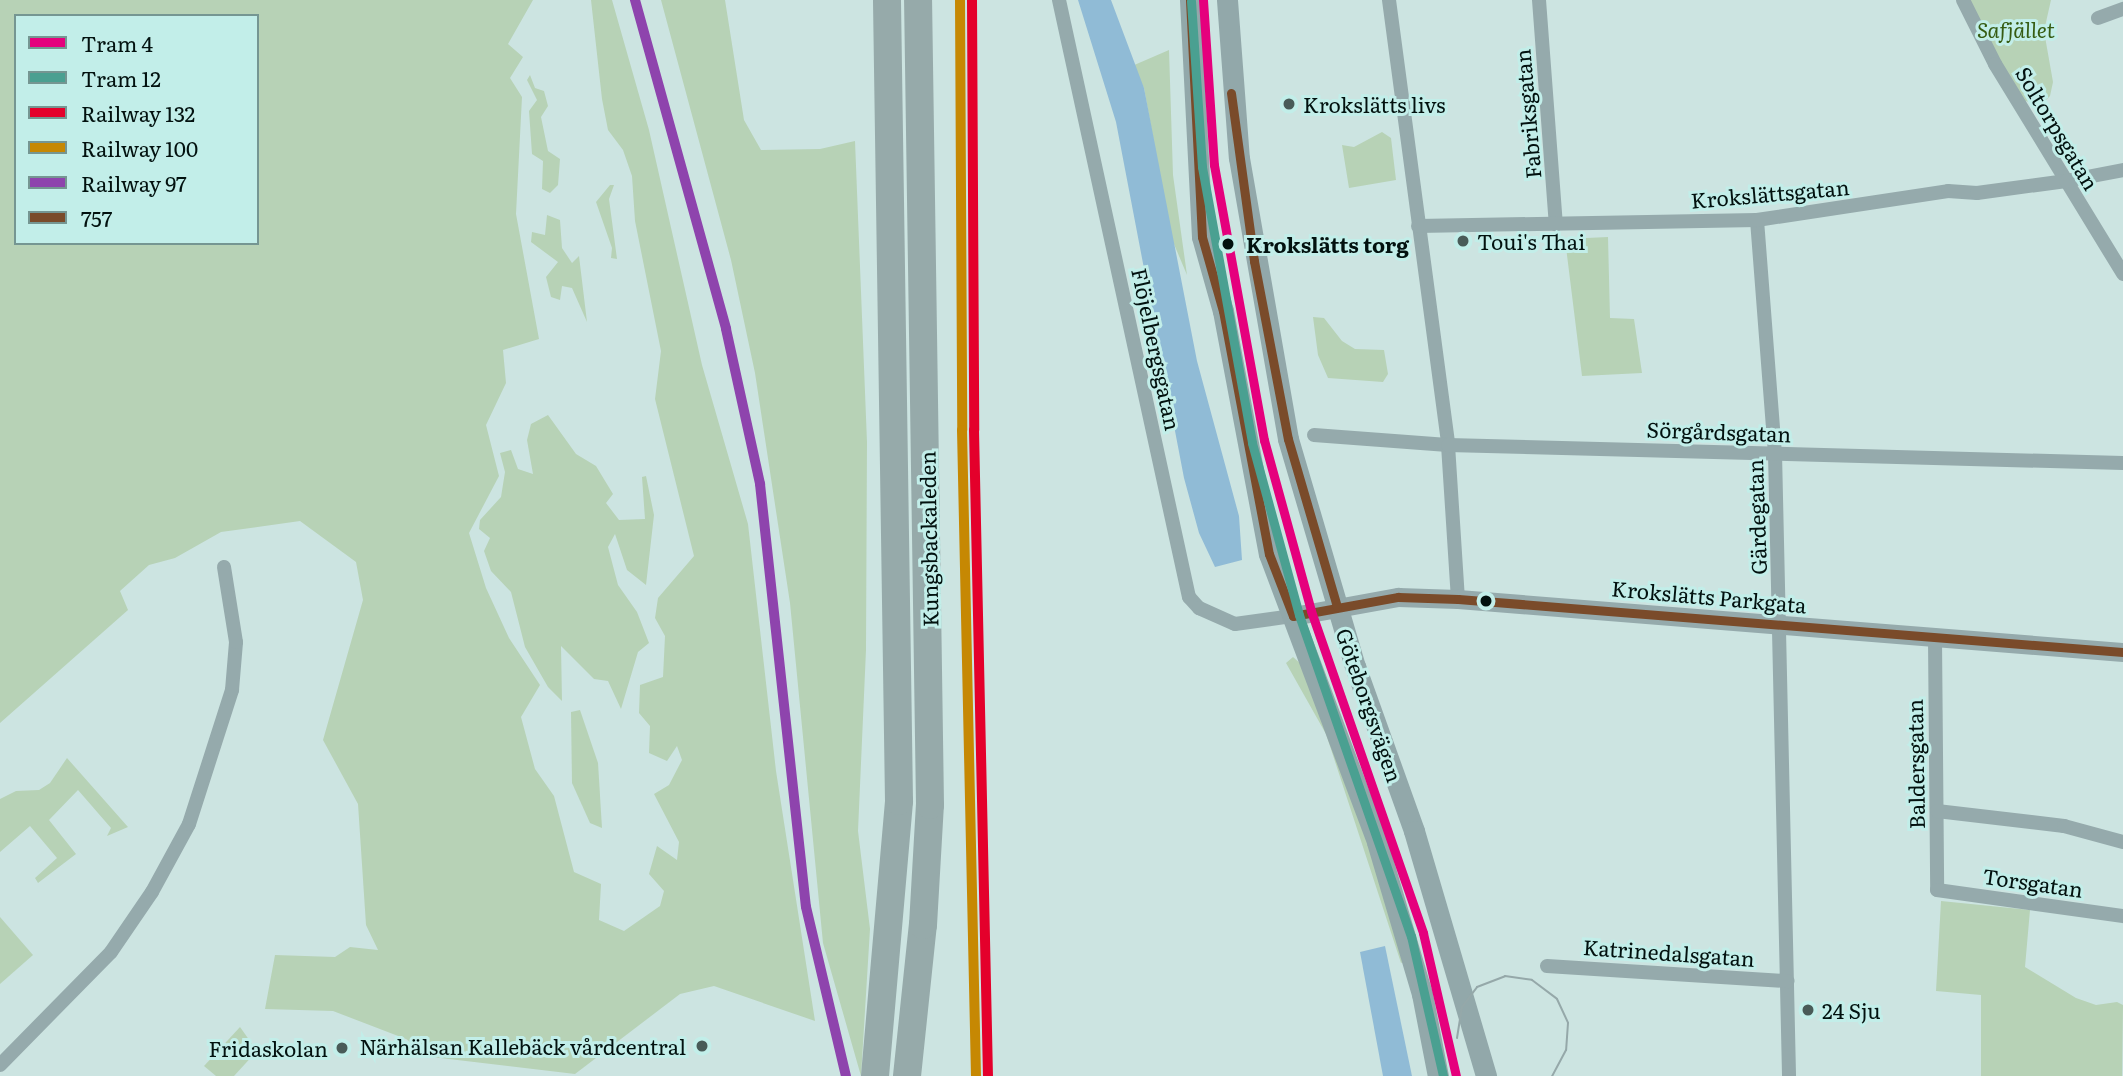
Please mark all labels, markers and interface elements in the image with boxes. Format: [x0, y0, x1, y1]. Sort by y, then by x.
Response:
legend [14, 14, 259, 245]
park label: Safjället [1977, 16, 2055, 42]
text: Tram 4 [81, 27, 153, 58]
street label: Fabriksgatan [1509, 48, 1545, 180]
text: Tram 12 [81, 62, 161, 93]
street label: Soltorpsgatan [2011, 62, 2105, 194]
place label: Krokslätts livs [1303, 91, 1446, 117]
marker: Krokslätts livs [1281, 96, 1297, 112]
text: Railway 132 [81, 97, 195, 128]
text: Railway 100 [81, 132, 198, 163]
text: Railway 97 [81, 167, 187, 198]
street label: Krokslättsgatan [1690, 174, 1850, 212]
text: 757 [81, 202, 112, 233]
place label: Toui's Thai [1477, 228, 1585, 254]
place label: Krokslätts torg [1246, 231, 1409, 257]
marker: Krokslätts torg [1217, 233, 1239, 255]
marker: Toui's Thai [1455, 233, 1471, 249]
street label: Flöjelbergsgatan [1127, 265, 1187, 433]
street label: Sörgårdsgatan [1646, 416, 1792, 446]
street label: Kungsbackaleden [914, 451, 942, 627]
street label: Gärdegatan [1741, 459, 1771, 575]
street label: Krokslätts Parkgata [1610, 575, 1808, 617]
unlabelled marker [1479, 594, 1493, 608]
street label: Göteborgsvägen [1332, 625, 1408, 785]
street label: Baldersgatan [1901, 699, 1929, 829]
street label: Torsgatan [1981, 862, 2085, 902]
street label: Katrinedalsgatan [1582, 933, 1756, 971]
place label: 24 Sju [1822, 997, 1881, 1023]
marker: 24 Sju [1800, 1002, 1816, 1018]
place label: Närhälsan Kallebäck vårdcentral [359, 1033, 686, 1059]
place label: Fridaskolan [209, 1035, 328, 1061]
marker: Närhälsan Kallebäck vårdcentral [692, 1036, 712, 1056]
marker: Fridaskolan [334, 1040, 350, 1056]

